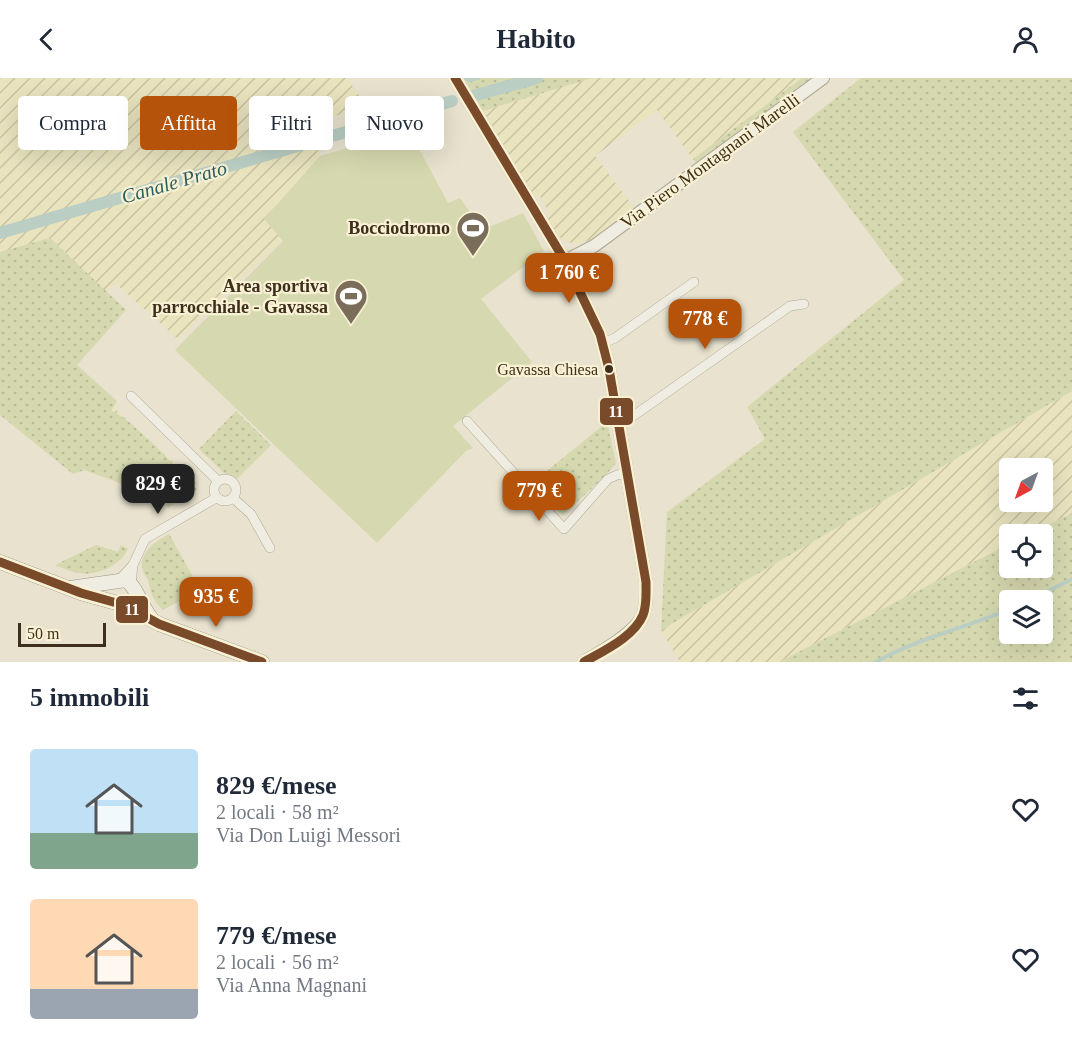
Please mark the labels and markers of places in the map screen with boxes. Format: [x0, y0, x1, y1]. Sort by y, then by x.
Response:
sports icon: Bocciodromo [455, 210, 491, 257]
place label: Bocciodromo [348, 218, 450, 238]
pin: 1 760 € [514, 253, 624, 304]
place label: Area sportiva parrocchiale - Gavassa [152, 276, 328, 317]
sports icon: Area sportiva parrocchiale - Gavassa [333, 278, 369, 325]
pin: 778 € [663, 299, 747, 350]
place label: Gavassa Chiesa [497, 361, 598, 378]
marker: Gavassa Chiesa [603, 363, 615, 375]
pin: 829 € [116, 464, 200, 515]
pin: 779 € [497, 471, 581, 522]
pin: 935 € [174, 577, 258, 628]

